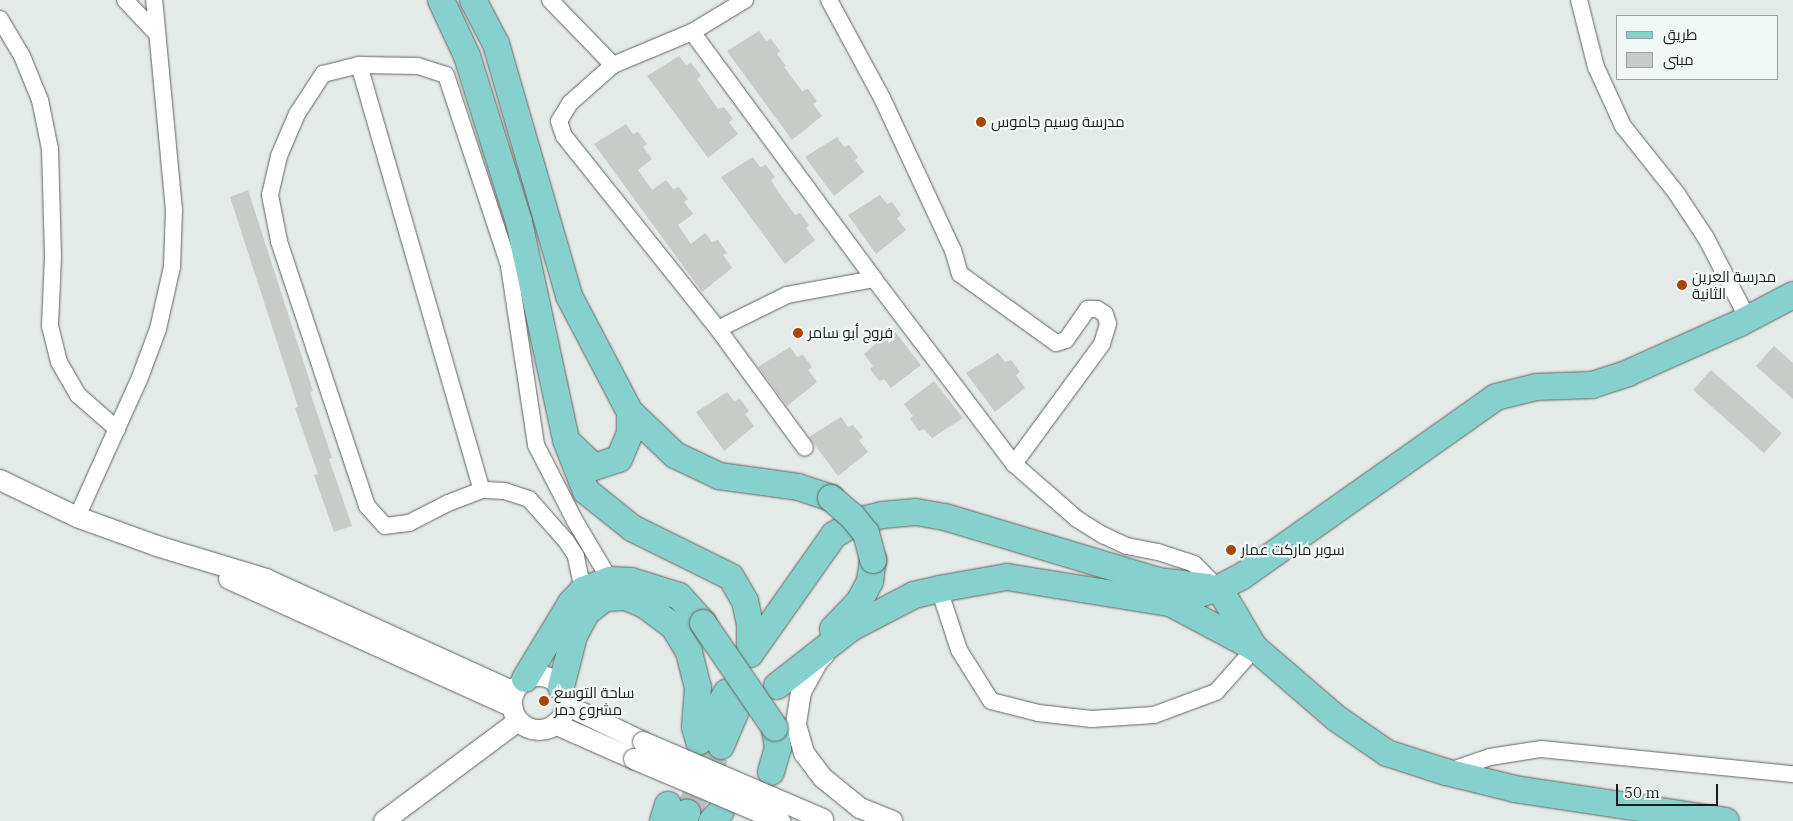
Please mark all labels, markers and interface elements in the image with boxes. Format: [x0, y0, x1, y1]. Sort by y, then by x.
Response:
legend [1616, 15, 1778, 80]
text: طريق [1663, 25, 1697, 44]
text: مبنى [1663, 50, 1694, 69]
place label: مدرسة وسيم جاموس [991, 113, 1125, 131]
marker: مدرسة وسيم جاموس [975, 116, 987, 128]
place label: مدرسة العرين الثانية [1692, 267, 1776, 302]
marker: مدرسة العرين الثانية [1676, 279, 1688, 291]
place label: فروج أبو سامر [808, 324, 893, 342]
marker: فروج أبو سامر [792, 327, 804, 339]
place label: سوبر ماركت عمار [1241, 541, 1345, 559]
marker: سوبر ماركت عمار [1225, 544, 1237, 556]
place label: ساحة التوسع مشروع دمر [554, 683, 634, 718]
marker: ساحة التوسع مشروع دمر [538, 695, 550, 707]
scale bar [1618, 774, 1720, 806]
text: 50 m [1624, 783, 1660, 802]

